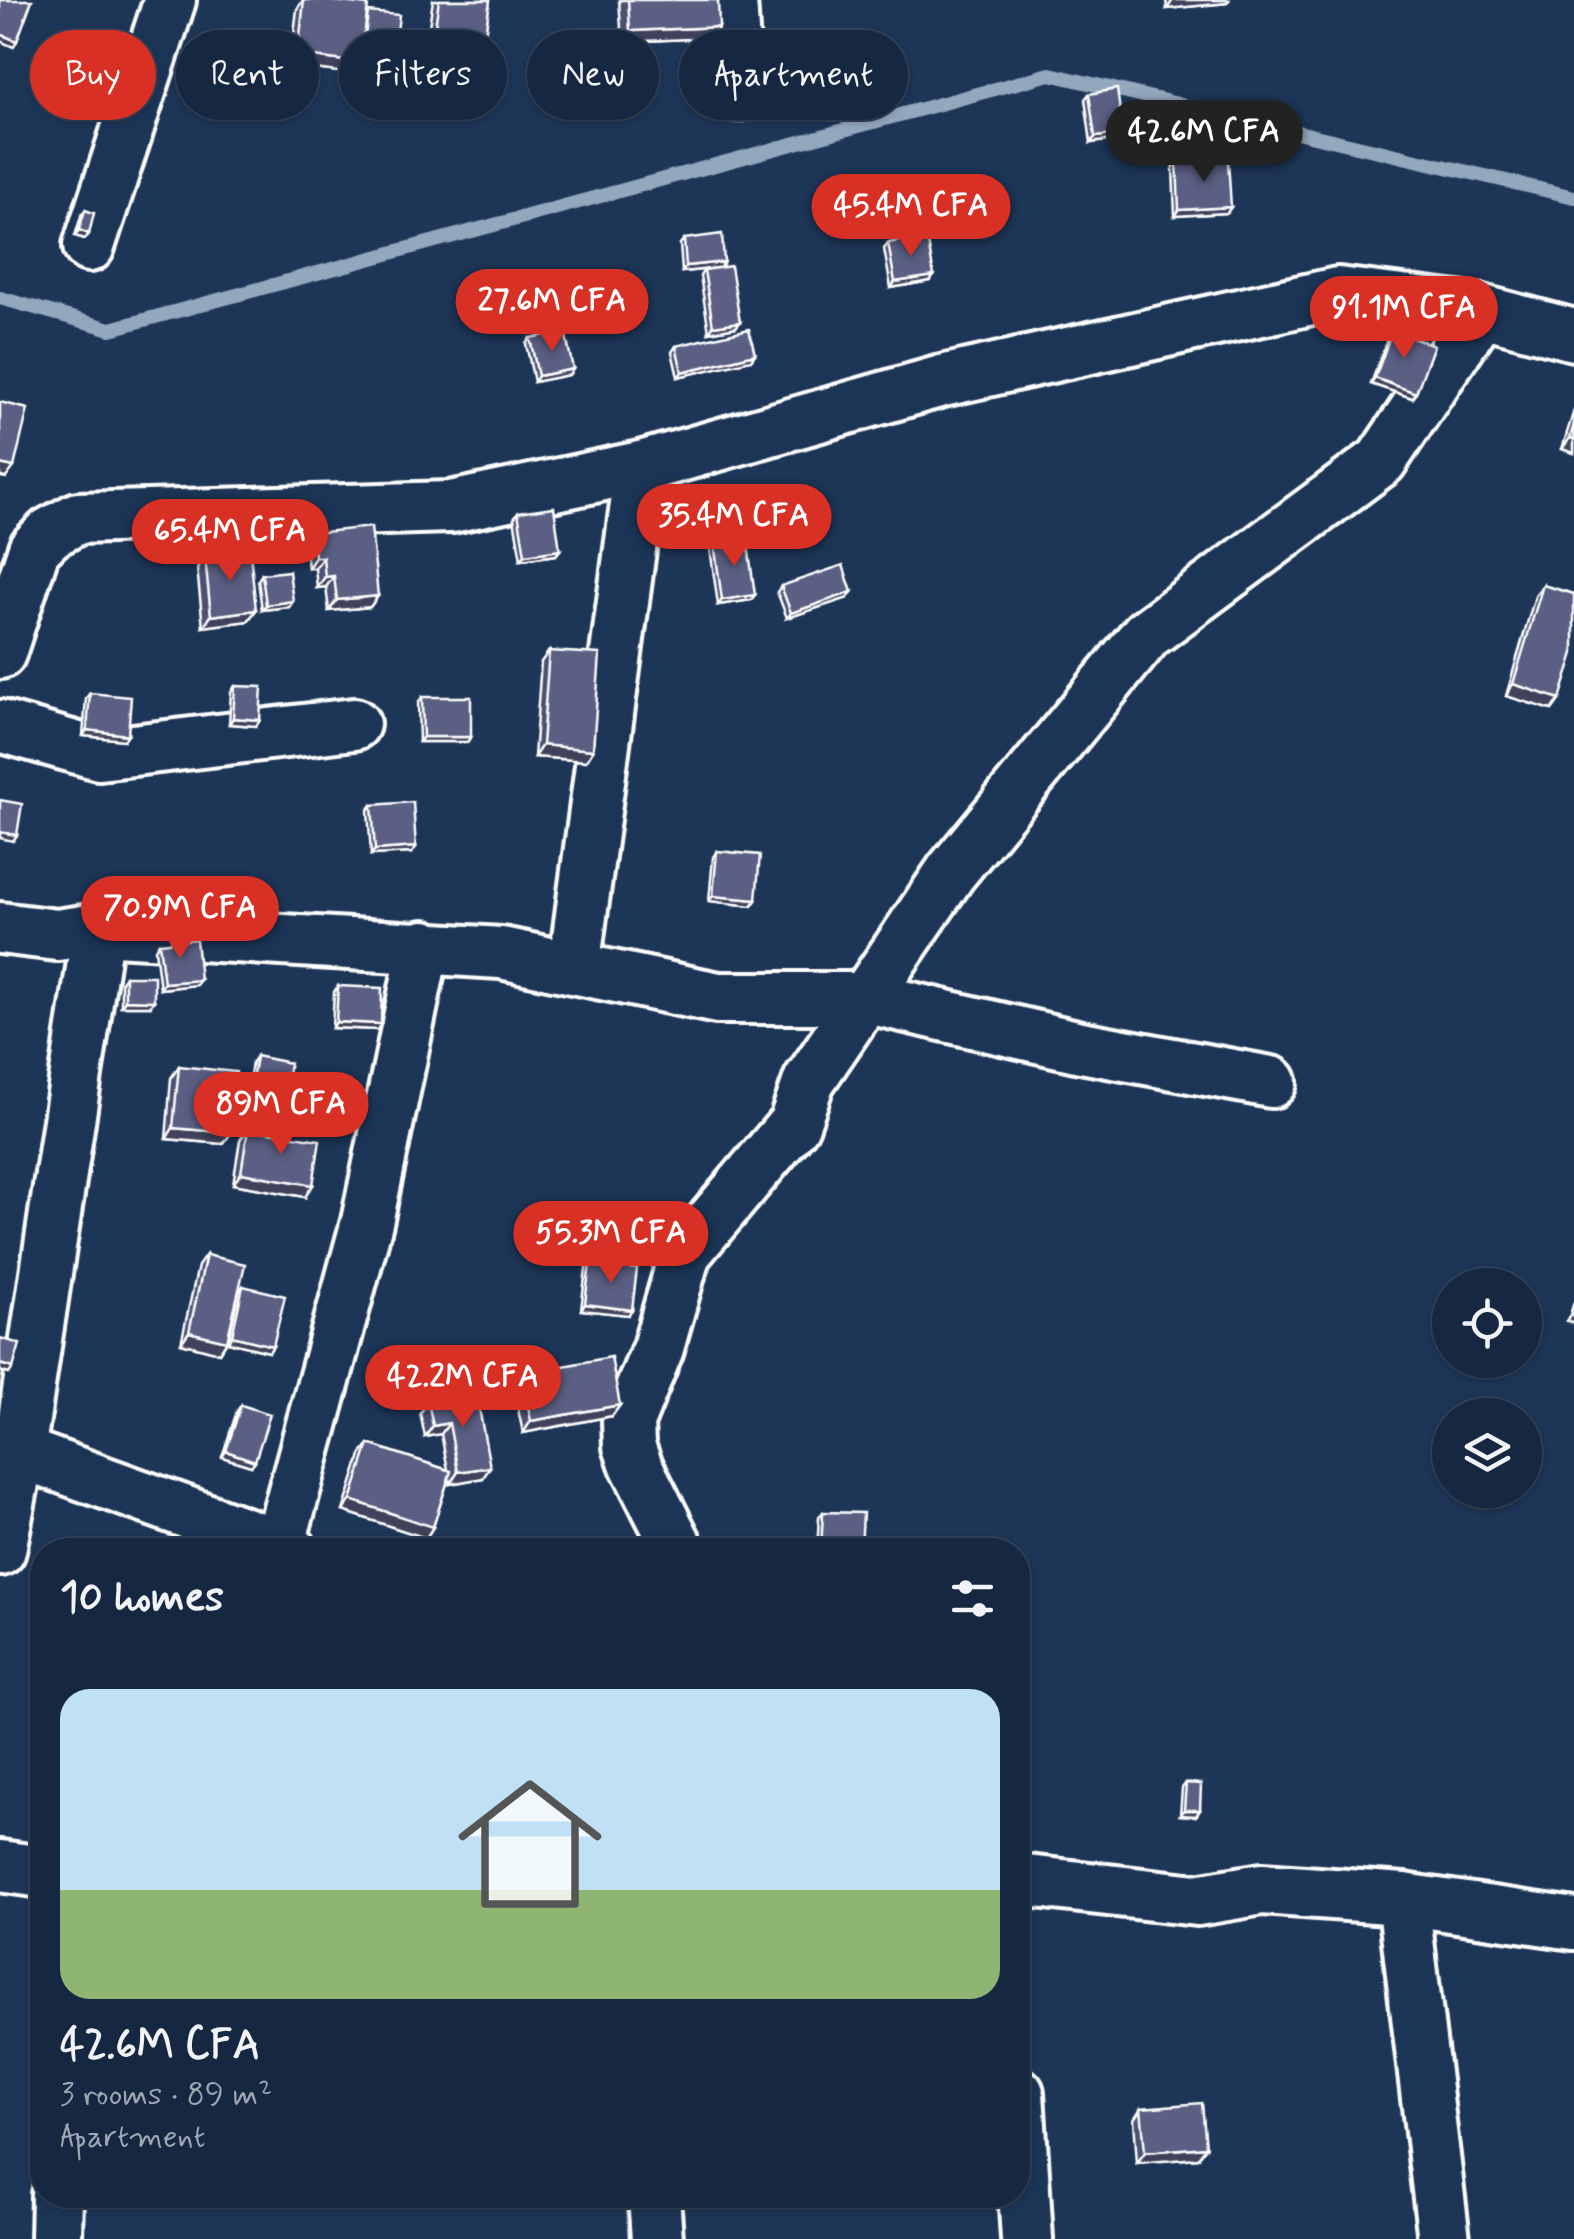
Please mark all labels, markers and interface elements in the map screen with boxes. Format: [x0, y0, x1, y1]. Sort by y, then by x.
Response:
chip: Buy [30, 30, 156, 120]
chip: Rent [176, 30, 319, 120]
chip: Filters [339, 30, 507, 120]
chip: New [527, 30, 659, 120]
chip: Apartment [679, 30, 908, 120]
pin: 42.6M CFA [1090, 100, 1318, 185]
text: 42.6M CFA [1128, 111, 1280, 153]
pin: 45.4M CFA [797, 174, 1025, 259]
text: 45.4M CFA [834, 185, 988, 227]
pin: 27.6M CFA [438, 269, 666, 354]
pin: 91.1M CFA [1290, 276, 1518, 361]
text: 27.6M CFA [478, 280, 626, 322]
text: 91.1M CFA [1332, 287, 1476, 329]
pin: 35.4M CFA [620, 484, 848, 569]
text: 35.4M CFA [659, 495, 809, 537]
pin: 65.4M CFA [116, 499, 344, 584]
text: 65.4M CFA [154, 510, 306, 552]
pin: 70.9M CFA [66, 876, 294, 961]
text: 70.9M CFA [103, 887, 257, 929]
pin: 89M CFA [189, 1072, 373, 1157]
text: 89M CFA [215, 1083, 347, 1125]
pin: 55.3M CFA [497, 1201, 725, 1286]
text: 55.3M CFA [535, 1212, 687, 1254]
map controls [1432, 1268, 1542, 1508]
button: locate [1432, 1268, 1542, 1378]
pin: 42.2M CFA [349, 1345, 577, 1430]
text: 42.2M CFA [387, 1356, 539, 1398]
button: layers [1432, 1398, 1542, 1508]
text: 10 homes [60, 1571, 224, 1626]
icon: filters [945, 1571, 1000, 1626]
icon: home [440, 1754, 620, 1934]
text: 42.6M CFA [60, 2019, 260, 2074]
text: 3 rooms · 89 m² [60, 2074, 272, 2116]
text: Apartment [60, 2116, 205, 2158]

